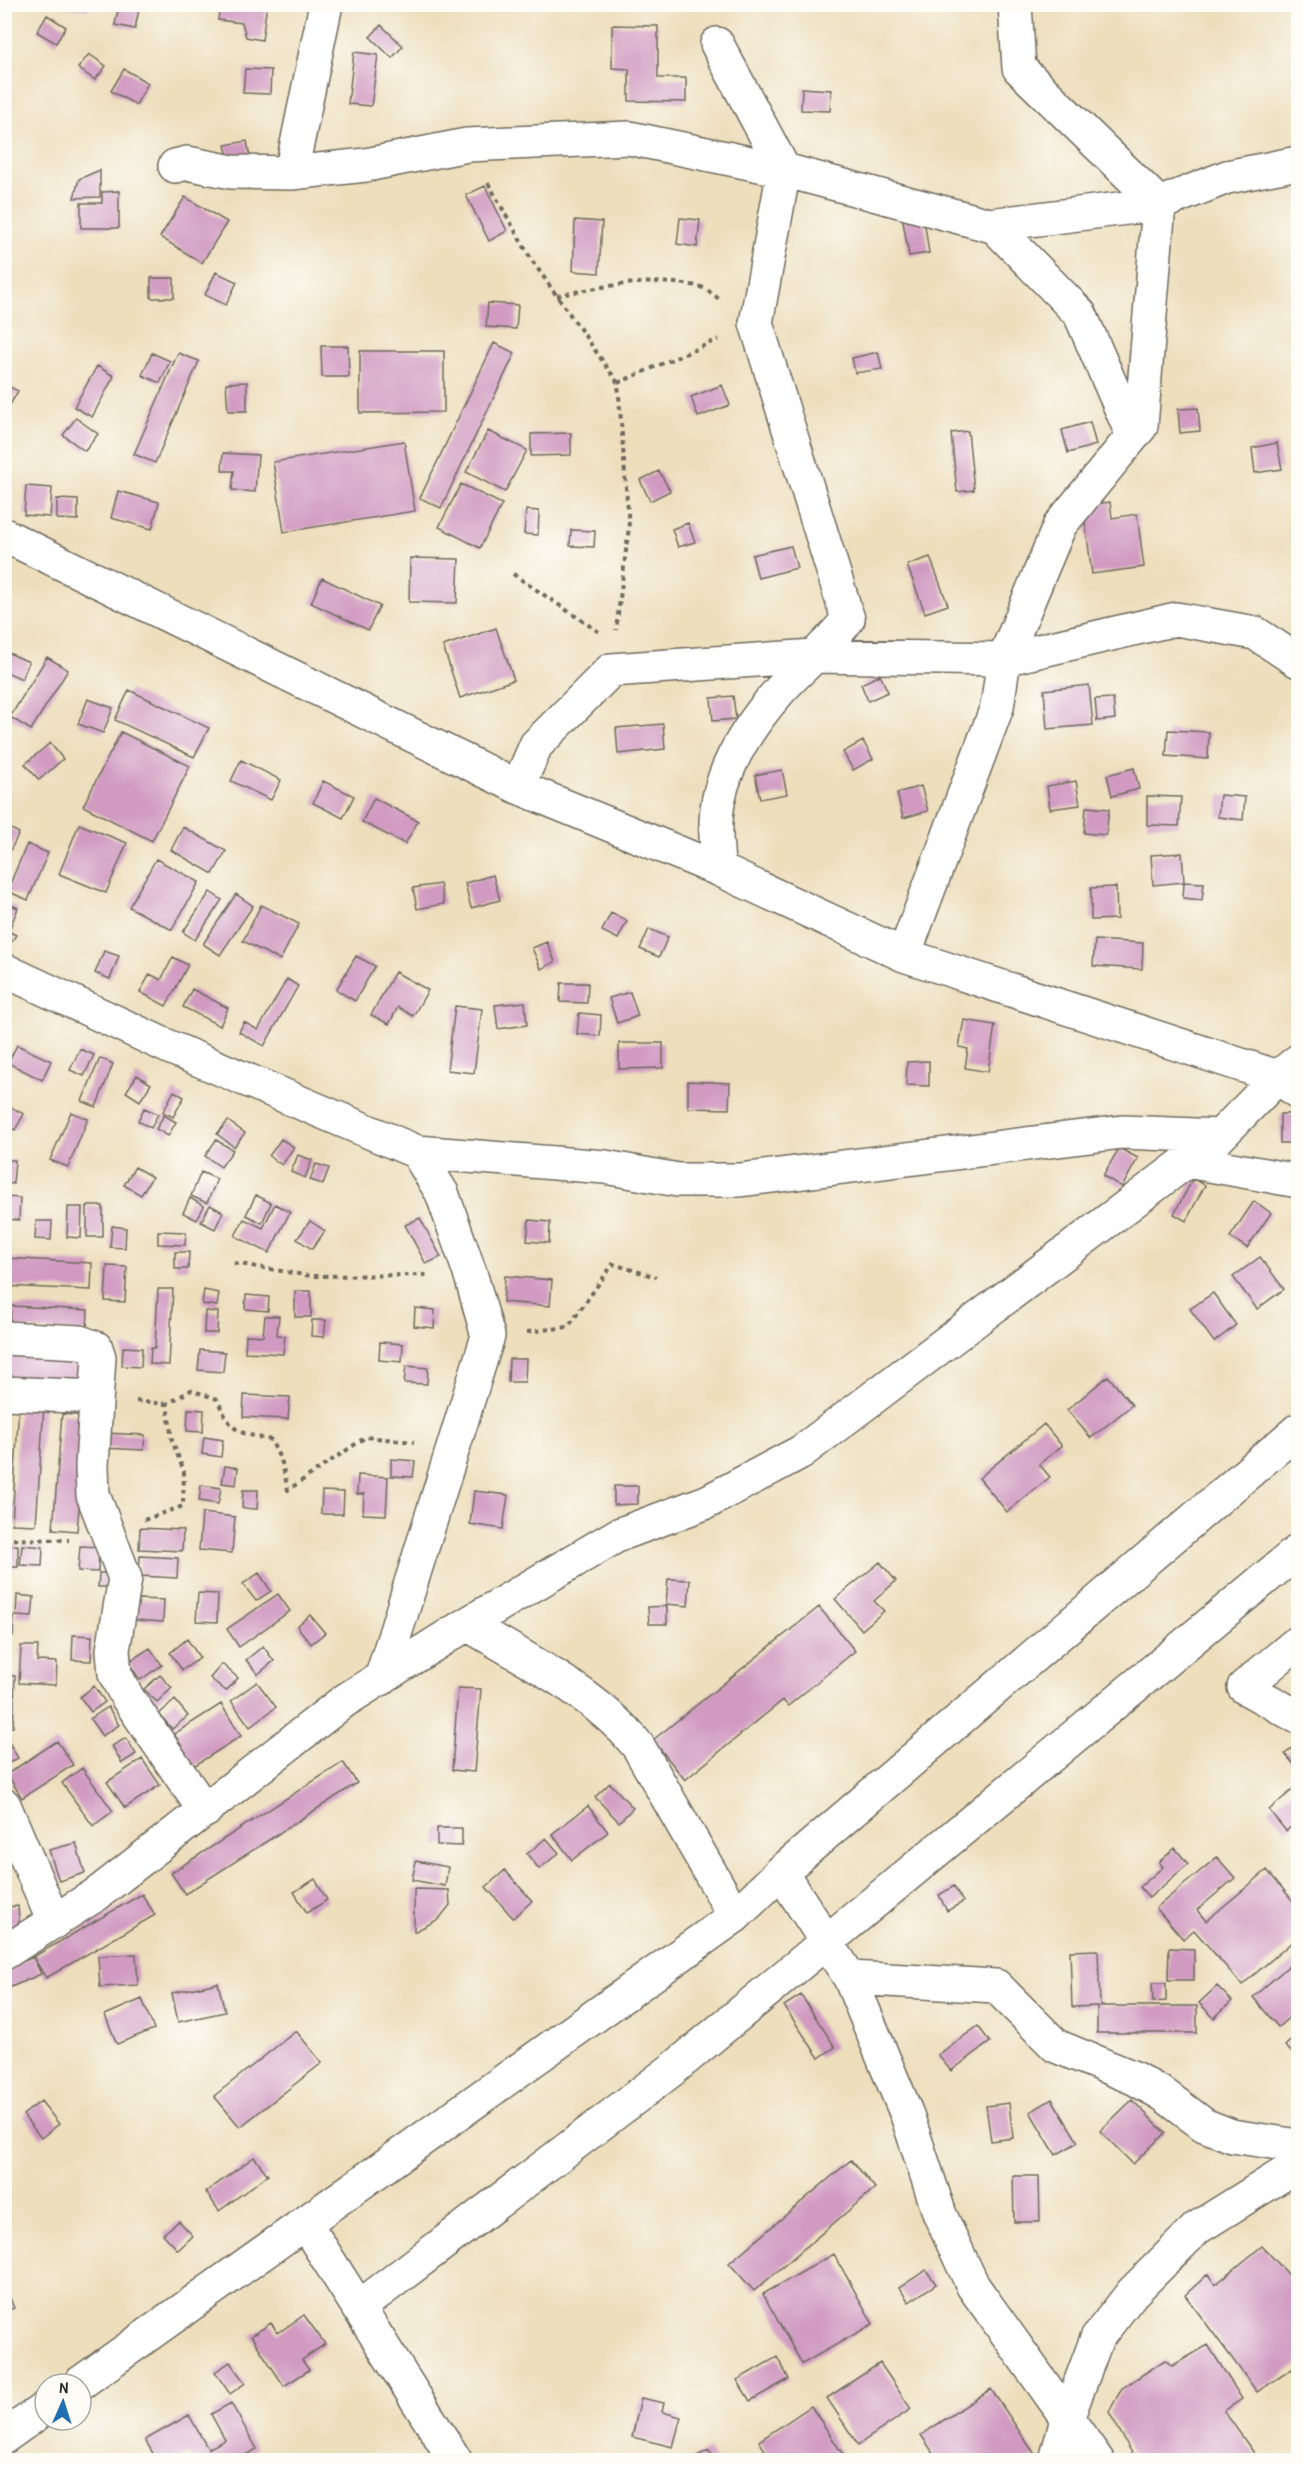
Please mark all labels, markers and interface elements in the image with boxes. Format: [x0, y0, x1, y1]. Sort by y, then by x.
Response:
north arrow [33, 2372, 93, 2432]
text: N [59, 2376, 69, 2398]

